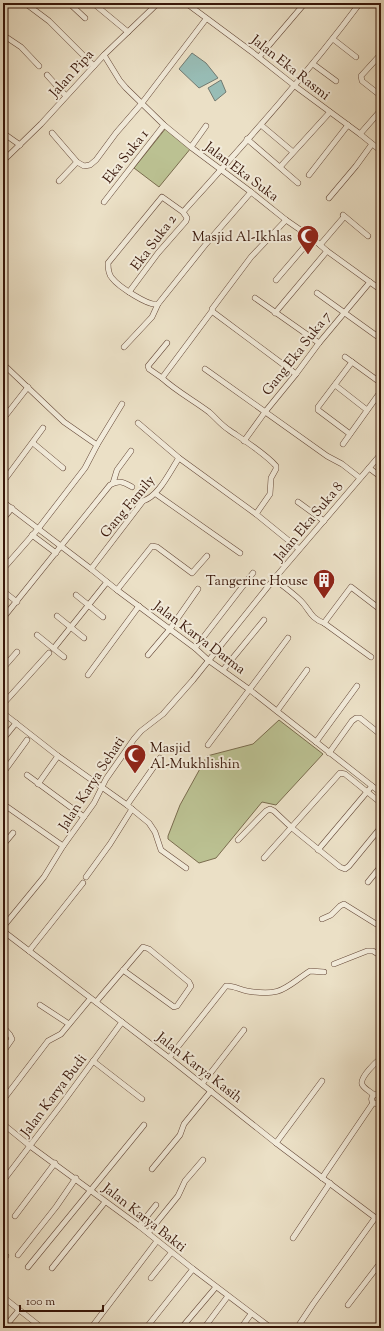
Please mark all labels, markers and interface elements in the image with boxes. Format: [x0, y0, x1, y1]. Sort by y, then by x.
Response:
street label: Jalan Eka Rasmi [245, 31, 334, 106]
street label: Jalan Pipa [45, 46, 100, 103]
street label: Eka Suka 1 [99, 126, 154, 189]
street label: Jalan Eka Suka [199, 137, 283, 208]
street label: Eka Suka 2 [127, 211, 183, 276]
mosque icon: Masjid Al-Ikhlas [295, 223, 321, 256]
place label: Masjid Al-Ikhlas [192, 228, 292, 248]
street label: Gang Eka Suka 7 [258, 308, 337, 401]
street label: Gang Family [96, 472, 161, 543]
street label: Jalan Eka Suka 8 [270, 478, 349, 567]
building icon: Tangerine House [311, 567, 337, 600]
place label: Tangerine House [206, 572, 308, 592]
street label: Jalan Karya Darma [148, 597, 249, 680]
street label: Jalan Karya Sehati [54, 733, 131, 836]
place label: Masjid Al-Mukhlishin [150, 739, 240, 775]
mosque icon: Masjid Al-Mukhlishin [122, 742, 148, 775]
street label: Jalan Karya Kasih [151, 1028, 246, 1109]
street label: Jalan Karya Budi [16, 1051, 92, 1143]
street label: Jalan Karya Bakti [97, 1179, 190, 1258]
scale bar [20, 1287, 103, 1313]
text: 100 m [26, 1293, 55, 1311]

